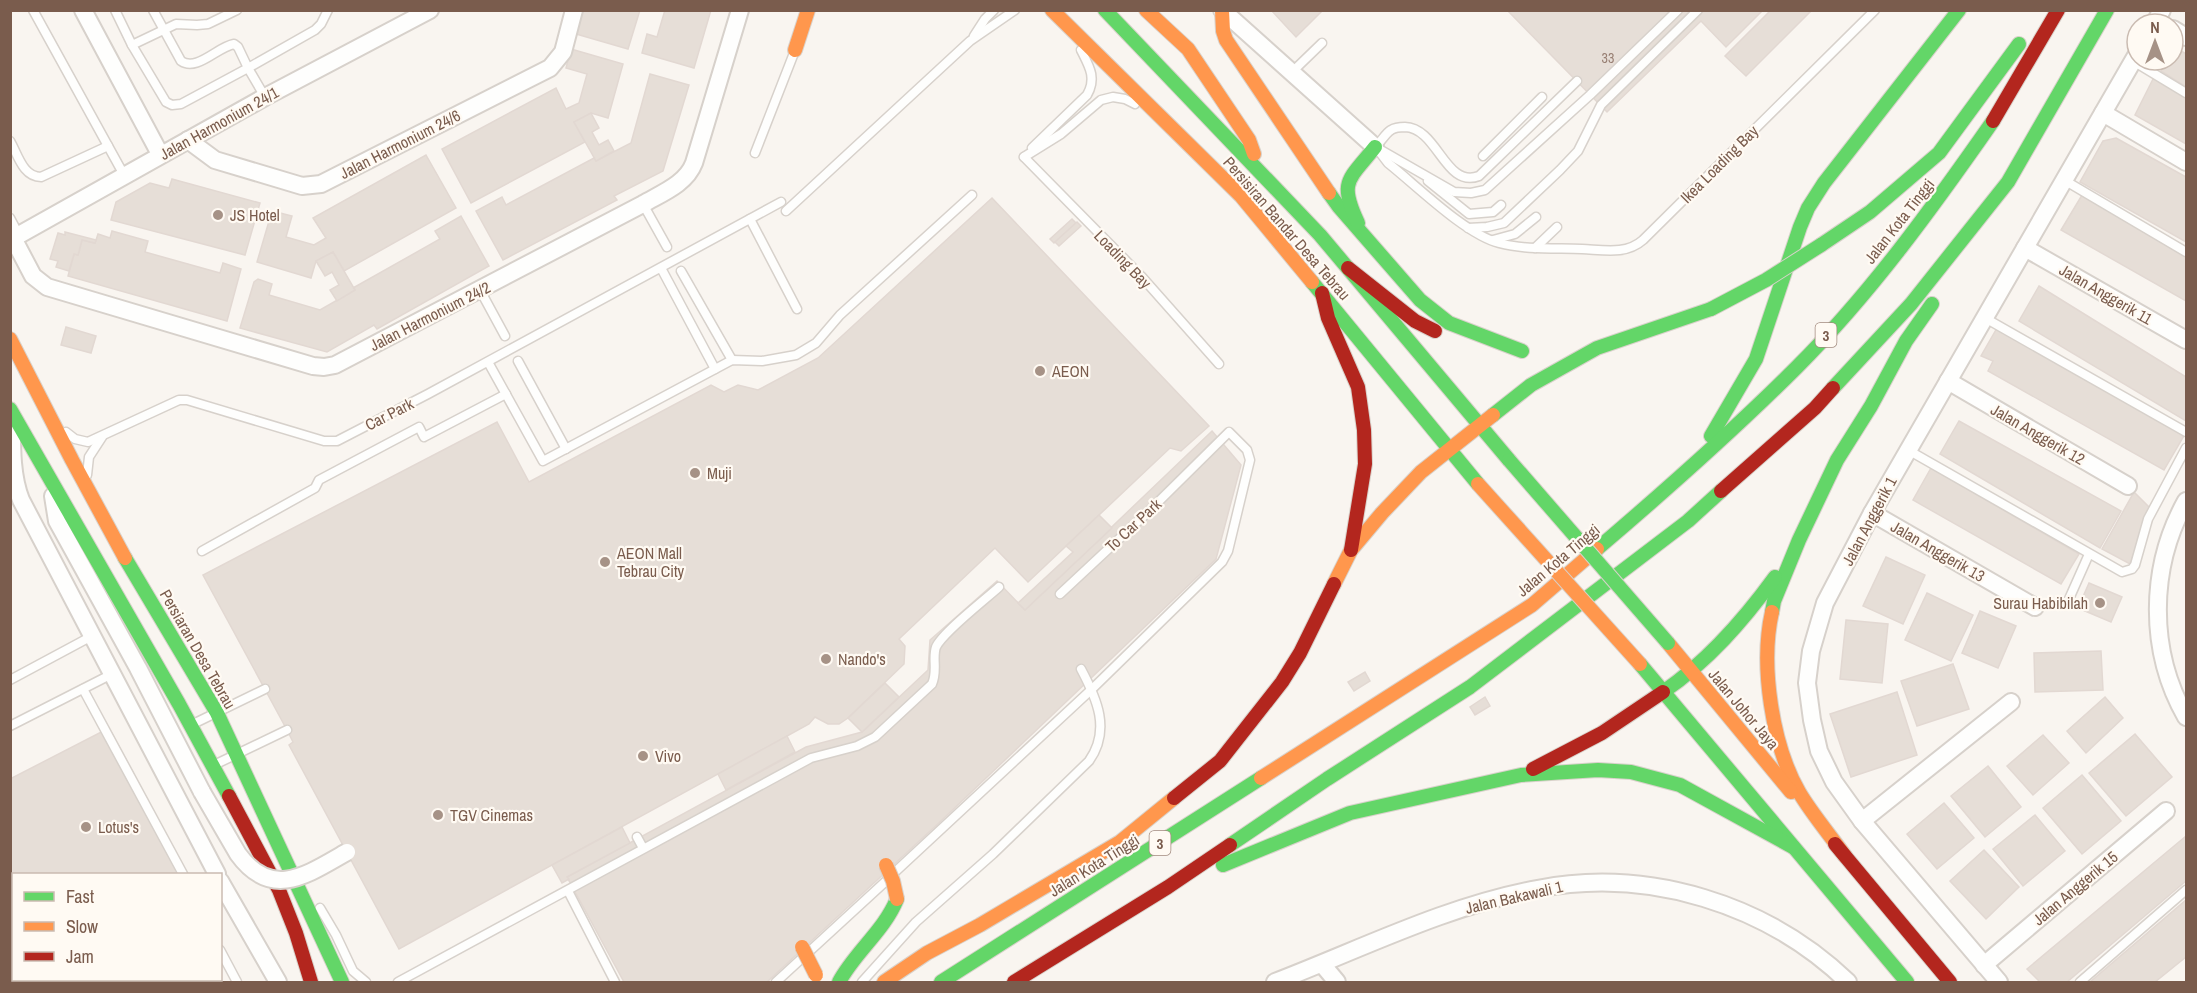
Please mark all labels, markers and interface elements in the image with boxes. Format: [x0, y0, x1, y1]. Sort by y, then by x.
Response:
north arrow [2125, 12, 2185, 72]
text: N [2150, 16, 2160, 38]
house number: 33 [1602, 49, 1614, 67]
street label: Jalan Harmonium 24/1 [156, 81, 283, 165]
street label: Jalan Harmonium 24/6 [336, 104, 464, 184]
street label: Ikea Loading Bay [1675, 120, 1763, 208]
street label: Persisiran Bandar Desa Tebrau [1218, 152, 1356, 304]
street label: Jalan Kota Tinggi [1859, 174, 1939, 268]
place label: JS Hotel [230, 204, 280, 226]
marker: JS Hotel [211, 208, 225, 222]
street label: Loading Bay [1089, 225, 1157, 293]
street label: Jalan Anggerik 11 [2055, 258, 2157, 330]
street label: Jalan Harmonium 24/2 [366, 276, 494, 356]
road number: 3 [1816, 323, 1836, 347]
place label: AEON [1051, 360, 1089, 382]
marker: AEON [1033, 364, 1047, 378]
street label: Car Park [361, 392, 417, 436]
street label: Jalan Anggerik 12 [1987, 398, 2089, 470]
place label: Muji [707, 462, 732, 484]
marker: Muji [688, 466, 702, 480]
street label: Jalan Anggerik 1 [1836, 472, 1902, 569]
street label: To Car Park [1100, 493, 1166, 557]
street label: Jalan Anggerik 13 [1887, 515, 1989, 587]
street label: Jalan Kota Tinggi [1512, 519, 1604, 601]
place label: AEON Mall Tebrau City [616, 542, 685, 582]
marker: AEON Mall Tebrau City [598, 555, 612, 569]
street label: Persiaran Desa Tebrau [155, 585, 241, 713]
place label: Surau Habibilah [1993, 592, 2088, 614]
marker: Surau Habibilah [2093, 596, 2107, 610]
place label: Nando's [838, 648, 886, 670]
marker: Nando's [819, 652, 833, 666]
street label: Jalan Johor Jaya [1704, 664, 1785, 755]
place label: Vivo [655, 745, 681, 767]
marker: Vivo [636, 749, 650, 763]
place label: TGV Cinemas [450, 804, 533, 826]
marker: TGV Cinemas [431, 808, 445, 822]
place label: Lotus's [98, 816, 139, 838]
marker: Lotus's [79, 820, 93, 834]
street label: Jalan Kota Tinggi [1045, 829, 1143, 901]
road number: 3 [1150, 831, 1170, 855]
street label: Jalan Anggerik 15 [2028, 846, 2122, 930]
legend [12, 873, 222, 981]
street label: Jalan Bakawali 1 [1463, 875, 1565, 919]
text: Fast [66, 884, 94, 909]
text: Slow [66, 914, 98, 939]
text: Jam [66, 944, 94, 969]

